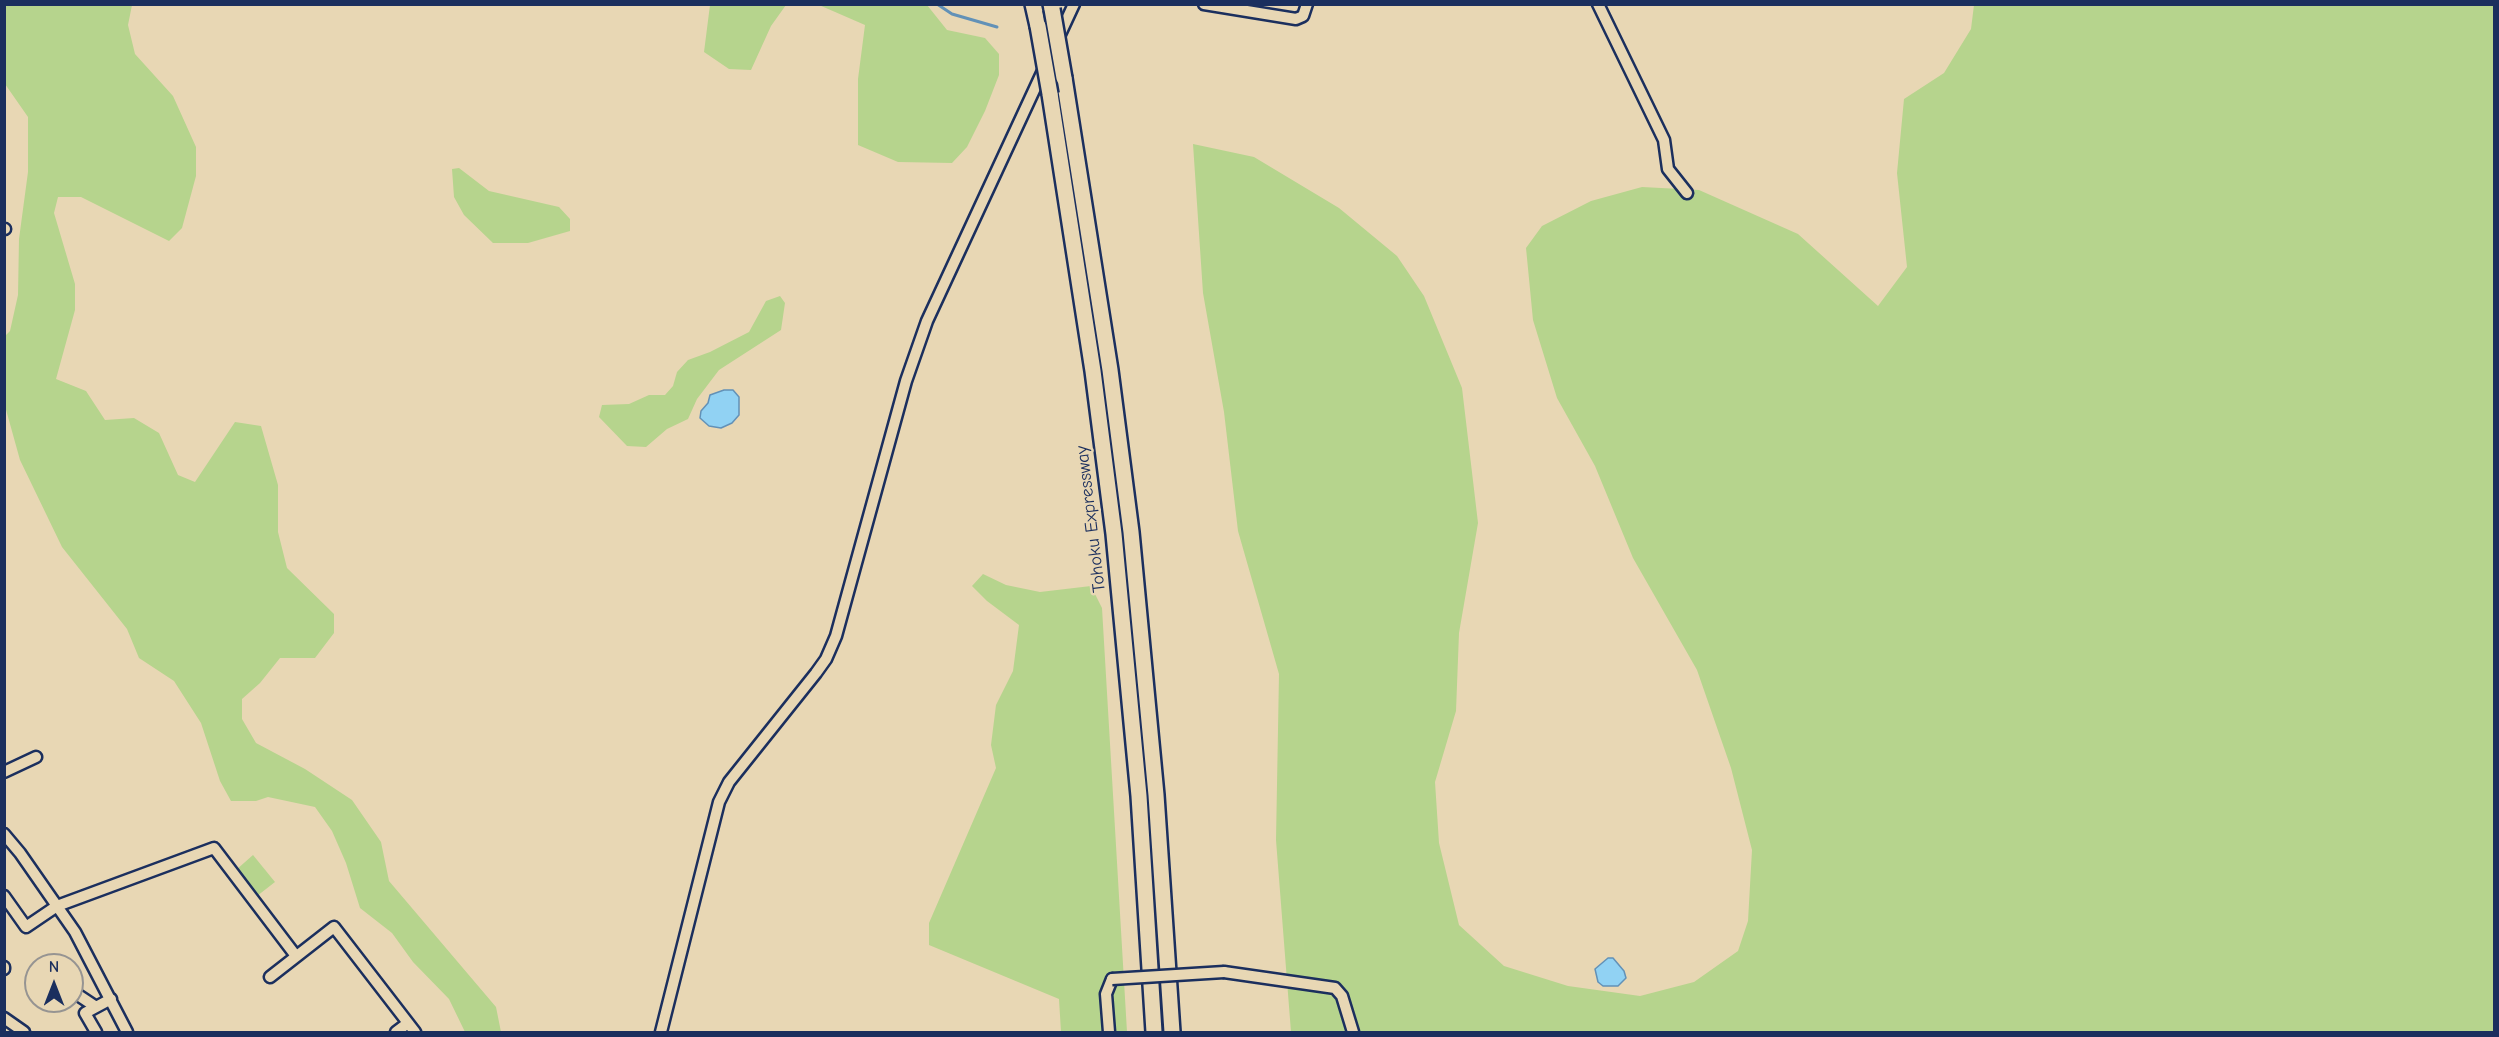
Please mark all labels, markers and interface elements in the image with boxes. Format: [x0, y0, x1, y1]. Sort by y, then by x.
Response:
street label: Tohoku Expressway [1071, 444, 1111, 594]
north arrow [24, 953, 84, 1013]
text: N [49, 958, 59, 976]

